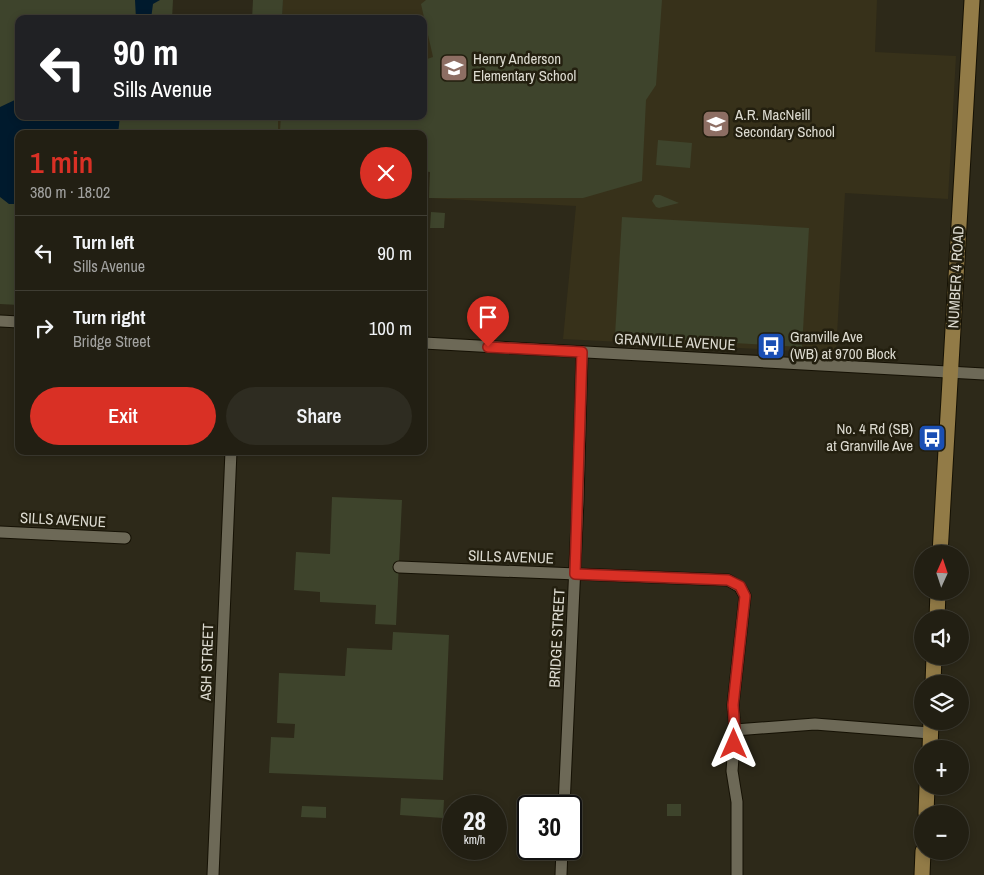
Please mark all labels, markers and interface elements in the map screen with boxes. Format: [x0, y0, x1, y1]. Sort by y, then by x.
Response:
text: 90 m [113, 29, 178, 76]
icon: left [30, 35, 95, 100]
place label: Henry Anderson Elementary School [473, 48, 576, 86]
school or university icon: Henry Anderson Elementary School [439, 53, 469, 83]
text: Sills Avenue [113, 74, 212, 104]
place label: A.R. MacNeill Secondary School [734, 104, 835, 142]
school or university icon: A.R. MacNeill Secondary School [701, 109, 731, 139]
text: 1 min [30, 142, 93, 182]
button: close [360, 147, 412, 199]
text: 380 m · 18:02 [30, 181, 110, 203]
street label: NUMBER 4 ROAD [942, 225, 969, 329]
text: Turn left [73, 229, 134, 255]
icon: left [30, 239, 58, 267]
text: 90 m [377, 240, 412, 266]
text: Sills Avenue [73, 255, 145, 277]
pin [467, 296, 509, 347]
icon: arrive [474, 303, 502, 331]
text: Turn right [73, 304, 145, 330]
icon: right [30, 314, 58, 342]
text: 100 m [369, 315, 412, 341]
place label: Granville Ave (WB) at 9700 Block [790, 326, 897, 364]
street label: GRANVILLE AVENUE [614, 328, 736, 355]
text: Bridge Street [73, 330, 150, 352]
bus stop icon: Granville Ave (WB) at 9700 Block [756, 331, 786, 361]
button: Exit [30, 387, 216, 445]
button: Share [226, 387, 412, 445]
place label: No. 4 Rd (SB) at Granville Ave [826, 418, 913, 456]
bus stop icon: No. 4 Rd (SB) at Granville Ave [917, 423, 947, 453]
street label: SILLS AVENUE [20, 507, 106, 532]
street label: SILLS AVENUE [468, 545, 554, 568]
north arrow [914, 545, 969, 600]
map controls [914, 545, 969, 860]
street label: BRIDGE STREET [543, 587, 570, 688]
button: sound [914, 610, 969, 665]
street label: ASH STREET [195, 623, 218, 702]
button: layers [914, 675, 969, 730]
position arrow [707, 717, 759, 769]
button: + [914, 740, 969, 795]
speed limit sign: 30 [517, 795, 582, 860]
text: 28 [463, 804, 486, 838]
button: − [914, 805, 969, 860]
text: km/h [464, 832, 485, 848]

